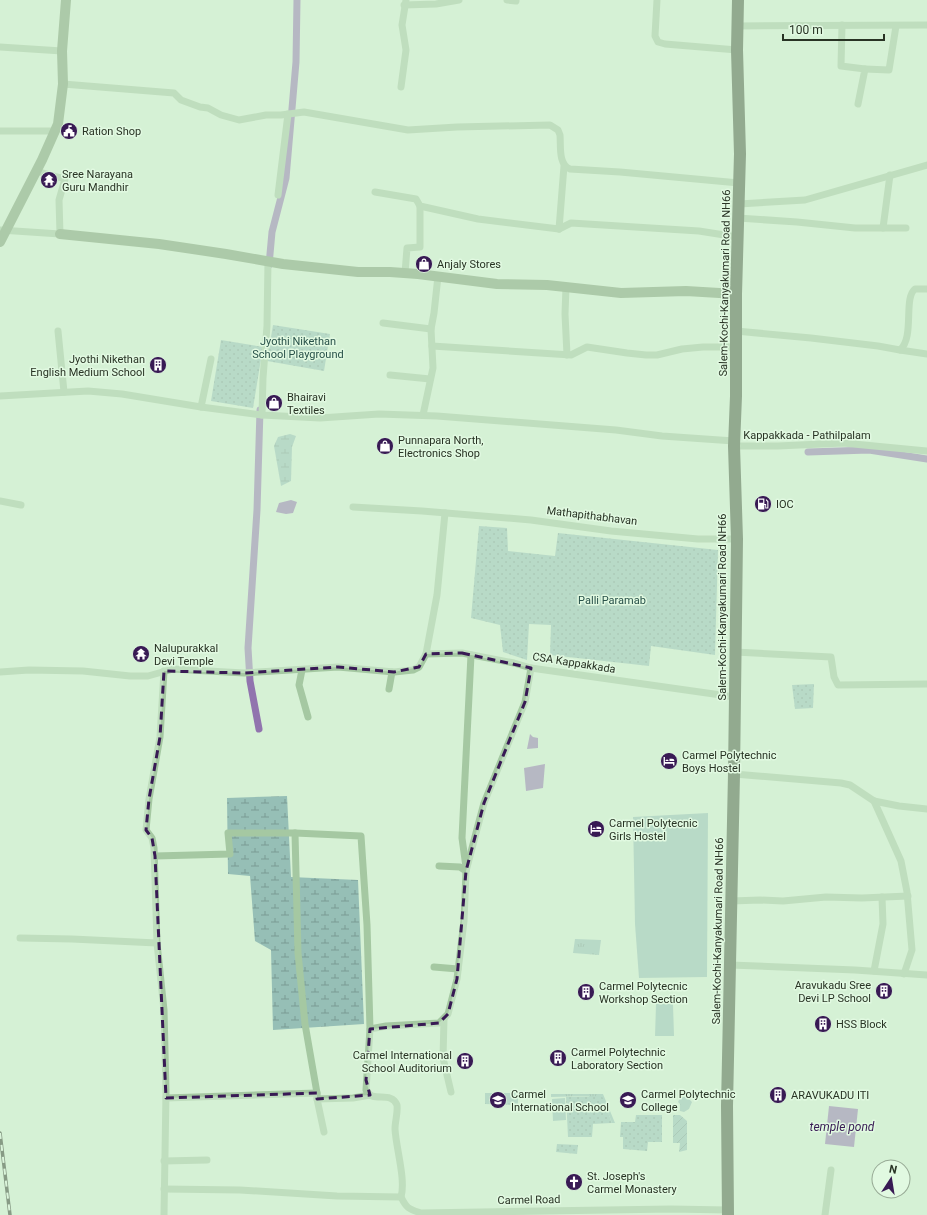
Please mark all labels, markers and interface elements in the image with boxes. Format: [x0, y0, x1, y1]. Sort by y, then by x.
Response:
scale bar [783, 16, 884, 42]
text: 100 m [789, 23, 823, 37]
public building icon: Ration Shop [59, 121, 79, 141]
place label: Ration Shop [82, 125, 141, 138]
place label: Sree Narayana Guru Mandhir [62, 168, 133, 194]
temple icon: Sree Narayana Guru Mandhir [39, 170, 59, 190]
street label: Salem-Kochi-Kanyakumari Road NH66 [717, 190, 733, 376]
shop icon: Anjaly Stores [414, 254, 434, 274]
place label: Anjaly Stores [437, 258, 501, 271]
park label: Jyothi Nikethan School Playground [252, 335, 344, 361]
place label: Jyothi Nikethan English Medium School [30, 353, 145, 379]
building icon: Jyothi Nikethan English Medium School [148, 355, 168, 375]
place label: Bhairavi Textiles [287, 391, 326, 417]
shop icon: Bhairavi Textiles [264, 393, 284, 413]
street label: Kappakkada - Pathilpalam [743, 429, 871, 442]
place label: Punnapara North, Electronics Shop [398, 434, 483, 460]
shop icon: Punnapara North, Electronics Shop [375, 436, 395, 456]
fuel station icon: IOC [753, 494, 773, 514]
place label: IOC [776, 498, 794, 511]
street label: Mathapithabhavan [546, 504, 638, 528]
street label: Salem-Kochi-Kanyakumari Road NH66 [716, 514, 729, 700]
park label: Palli Paramab [578, 594, 646, 607]
place label: Nalupurakkal Devi Temple [154, 642, 218, 668]
temple icon: Nalupurakkal Devi Temple [131, 644, 151, 664]
street label: CSA Kappakkada [531, 650, 617, 676]
place label: Carmel Polytechnic Boys Hostel [682, 749, 777, 775]
hotel icon: Carmel Polytechnic Boys Hostel [659, 751, 679, 771]
place label: Carmel Polytecnic Girls Hostel [609, 817, 698, 843]
hotel icon: Carmel Polytecnic Girls Hostel [586, 819, 606, 839]
street label: Salem-Kochi-Kanyakumari Road NH66 [710, 838, 726, 1024]
place label: Aravukadu Sree Devi LP School [795, 979, 871, 1005]
place label: Carmel Polytecnic Workshop Section [599, 980, 688, 1006]
building icon: Aravukadu Sree Devi LP School [874, 981, 894, 1001]
building icon: Carmel Polytecnic Workshop Section [576, 982, 596, 1002]
building icon: HSS Block [813, 1014, 833, 1034]
place label: HSS Block [836, 1018, 887, 1031]
place label: Carmel Polytechnic Laboratory Section [571, 1046, 666, 1072]
building icon: Carmel Polytechnic Laboratory Section [548, 1048, 568, 1068]
place label: Carmel International School Auditorium [353, 1049, 452, 1075]
building icon: Carmel International School Auditorium [455, 1051, 475, 1071]
building icon: ARAVUKADU ITI [768, 1085, 788, 1105]
place label: Carmel International School [511, 1088, 609, 1114]
place label: Carmel Polytechnic College [641, 1088, 736, 1114]
place label: ARAVUKADU ITI [791, 1089, 869, 1102]
school or university icon: Carmel International School [488, 1090, 508, 1110]
school or university icon: Carmel Polytechnic College [618, 1090, 638, 1110]
water label: temple pond [810, 1120, 875, 1134]
north arrow [871, 1159, 911, 1199]
text: N [888, 1163, 898, 1177]
place label: St. Joseph's Carmel Monastery [587, 1170, 678, 1196]
church icon: St. Joseph's Carmel Monastery [564, 1172, 584, 1192]
street label: Carmel Road [497, 1193, 561, 1207]

